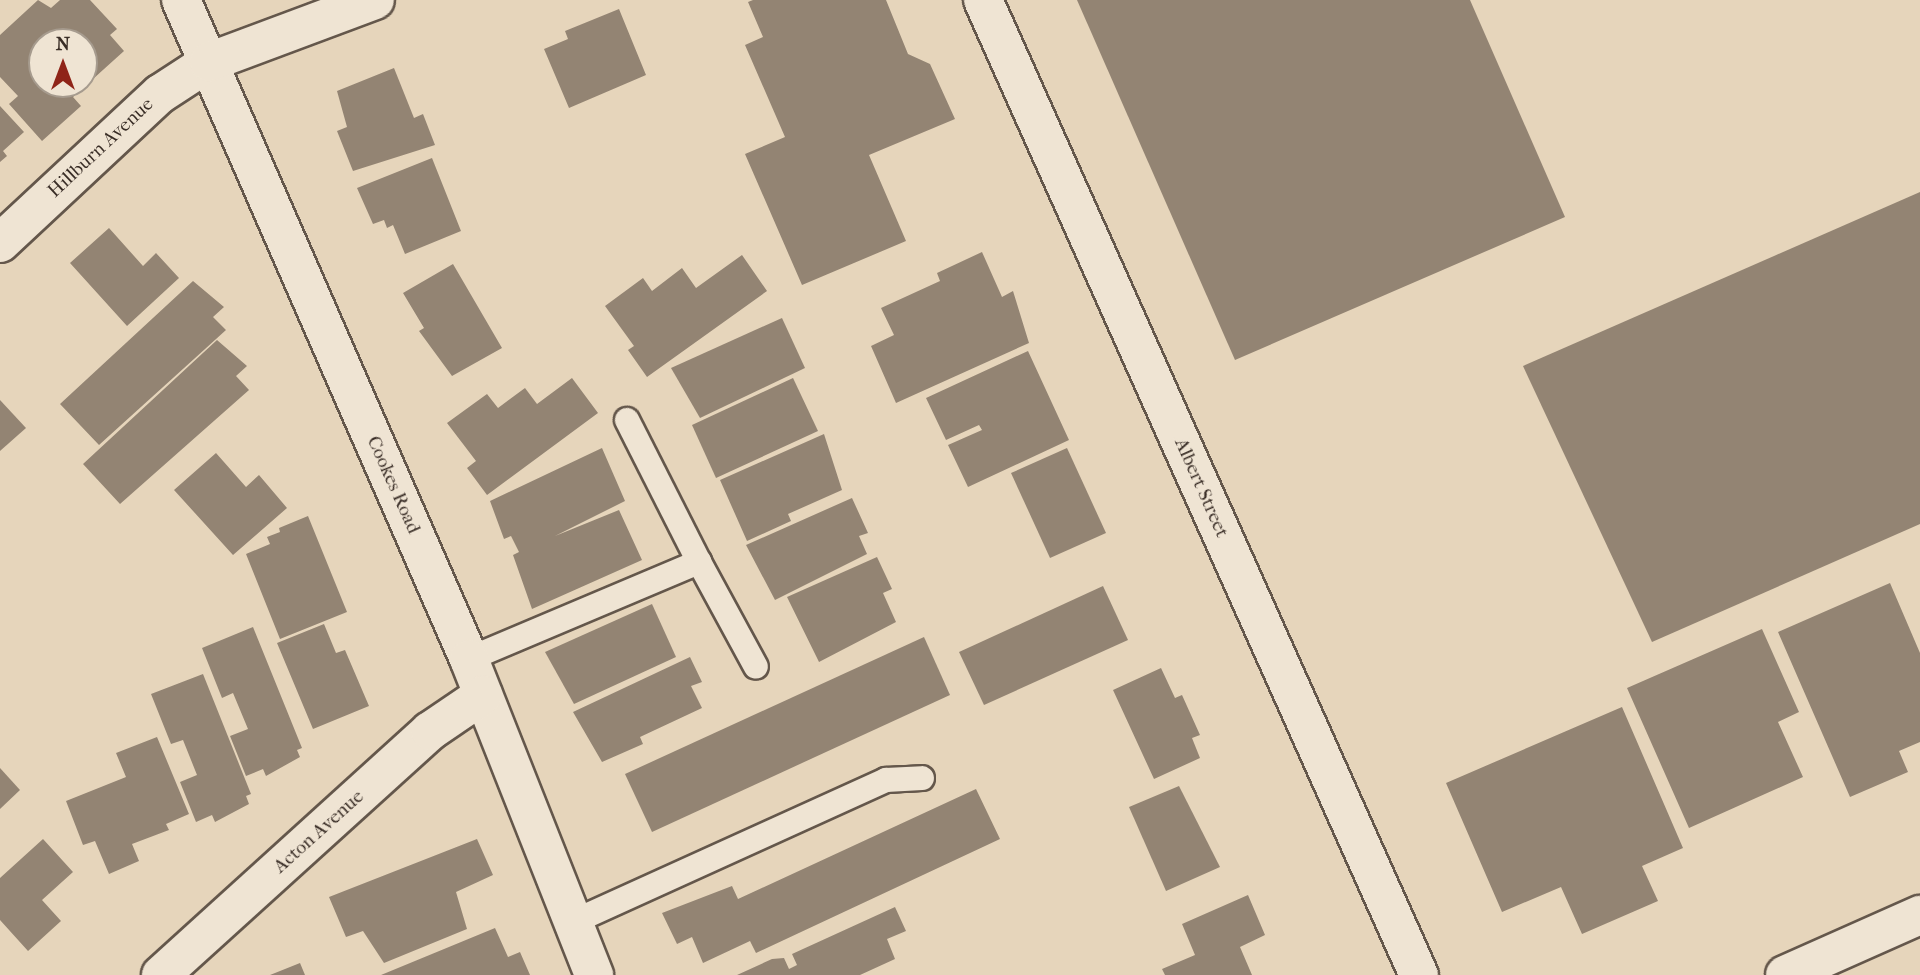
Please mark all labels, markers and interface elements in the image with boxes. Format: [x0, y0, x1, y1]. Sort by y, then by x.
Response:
north arrow [28, 28, 98, 98]
text: N [56, 33, 70, 55]
street label: Hillburn Avenue [43, 93, 159, 203]
street label: Cookes Road [361, 433, 425, 537]
street label: Albert Street [1169, 435, 1233, 541]
street label: Acton Avenue [269, 786, 369, 878]

